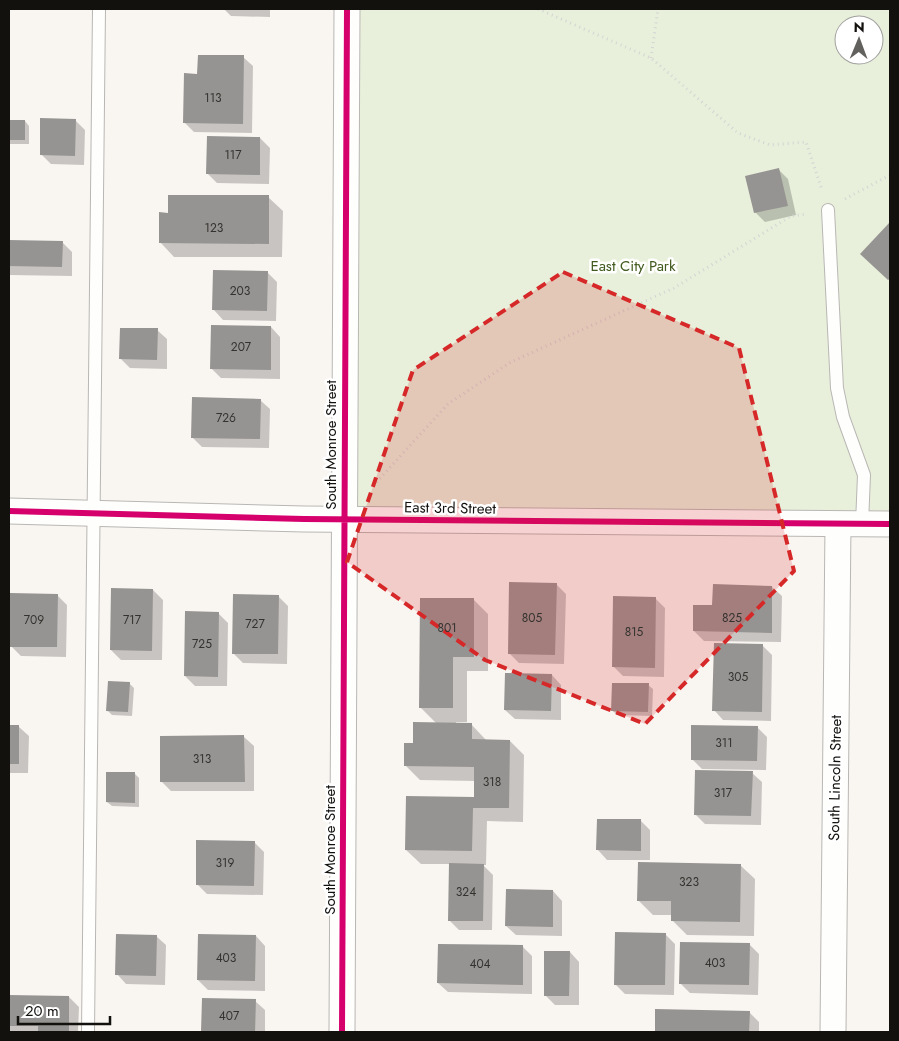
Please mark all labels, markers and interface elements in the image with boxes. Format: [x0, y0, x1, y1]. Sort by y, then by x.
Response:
north arrow [834, 15, 884, 65]
text: N [853, 17, 865, 37]
house number: 113 [204, 89, 222, 107]
house number: 117 [224, 146, 242, 164]
house number: 123 [205, 219, 224, 237]
park label: East City Park [590, 255, 676, 277]
house number: 203 [230, 282, 251, 300]
house number: 207 [231, 338, 252, 356]
street label: South Monroe Street [320, 380, 342, 510]
house number: 726 [216, 409, 236, 427]
street label: East 3rd Street [404, 496, 496, 520]
house number: 805 [522, 609, 542, 627]
house number: 825 [722, 609, 742, 627]
house number: 709 [24, 611, 44, 629]
house number: 717 [123, 611, 142, 629]
house number: 727 [245, 615, 265, 633]
house number: 801 [437, 619, 457, 637]
house number: 815 [625, 623, 644, 641]
house number: 725 [192, 635, 212, 653]
house number: 305 [728, 668, 748, 686]
street label: South Lincoln Street [823, 715, 847, 841]
house number: 311 [715, 734, 733, 752]
house number: 313 [193, 750, 212, 768]
house number: 318 [483, 773, 501, 791]
house number: 317 [714, 784, 733, 802]
street label: South Monroe Street [319, 785, 341, 915]
house number: 319 [216, 854, 235, 872]
house number: 323 [679, 873, 699, 891]
house number: 324 [456, 883, 476, 901]
house number: 403 [216, 949, 237, 967]
house number: 403 [705, 954, 726, 972]
house number: 404 [469, 955, 491, 973]
scale bar [18, 994, 110, 1026]
text: 20 m [25, 1000, 59, 1022]
house number: 407 [219, 1007, 240, 1025]

